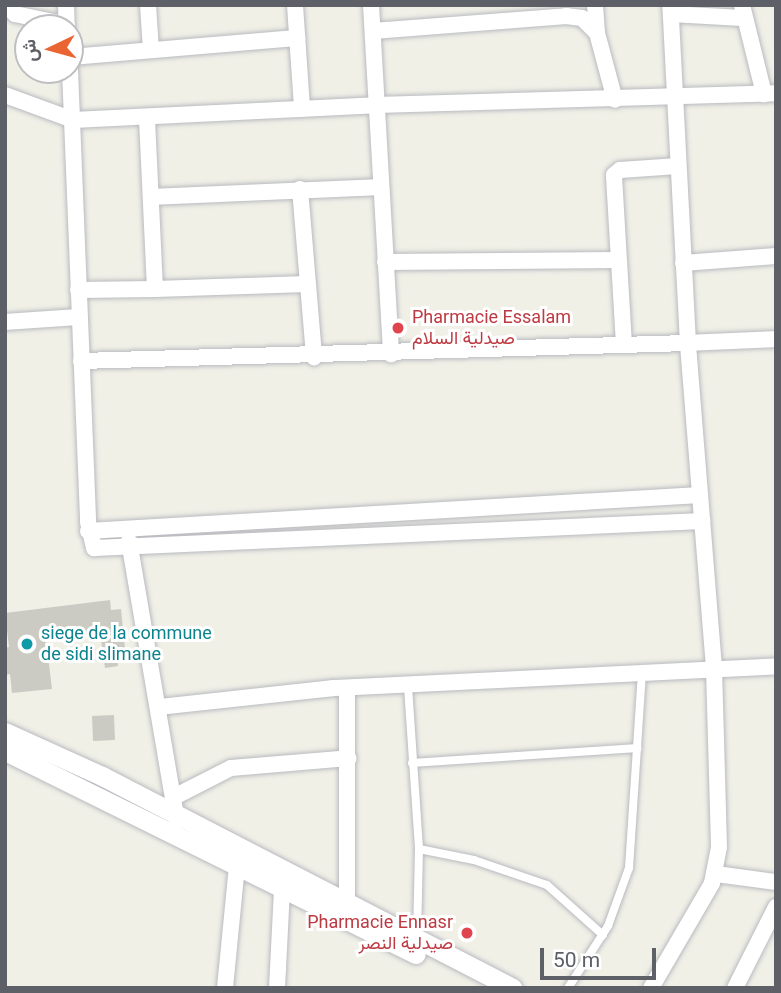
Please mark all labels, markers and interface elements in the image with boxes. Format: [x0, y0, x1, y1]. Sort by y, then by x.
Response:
north arrow [14, 14, 84, 84]
text: ش [17, 38, 42, 63]
place label: Pharmacie Essalam صيدلية السلام [412, 307, 571, 350]
marker: Pharmacie Essalam صيدلية السلام [390, 320, 406, 336]
place label: siege de la commune de sidi slimane [41, 623, 212, 666]
marker: siege de la commune de sidi slimane [19, 636, 35, 652]
place label: Pharmacie Ennasr صيدلية النصر [307, 912, 453, 954]
marker: Pharmacie Ennasr صيدلية النصر [459, 925, 475, 941]
scale bar [543, 934, 658, 978]
text: 50 m [553, 948, 600, 972]

